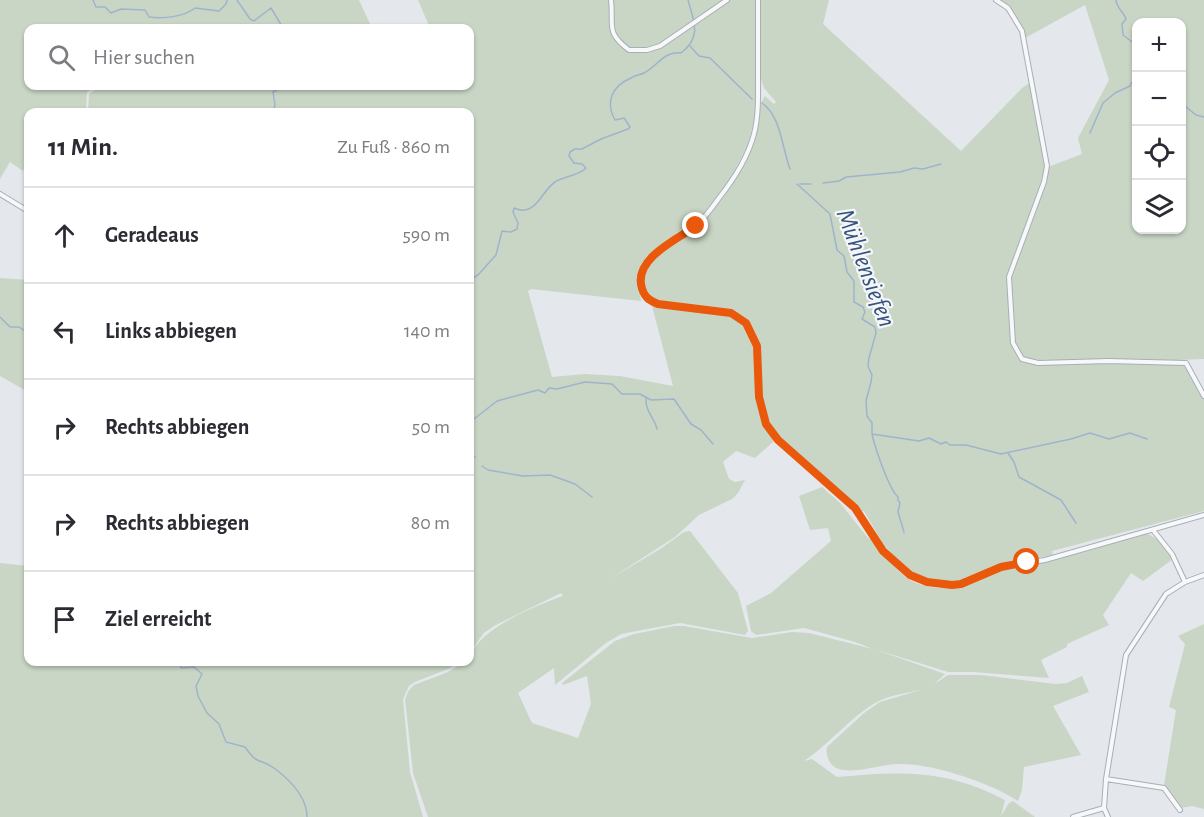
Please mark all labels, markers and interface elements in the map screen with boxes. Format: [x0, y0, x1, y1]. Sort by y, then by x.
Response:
map controls [1132, 18, 1186, 234]
button: + [1132, 18, 1186, 72]
search box [24, 24, 474, 90]
icon: search [45, 41, 78, 74]
text: Hier suchen [93, 46, 195, 68]
button: − [1132, 72, 1186, 126]
button: locate [1132, 126, 1186, 180]
text: 11 Min. [48, 134, 118, 160]
text: Zu Fuß · 860 m [337, 137, 450, 157]
button: layers [1132, 180, 1186, 234]
water label: Mühlensiefen [832, 205, 900, 331]
route end [682, 212, 708, 238]
icon: ahead [48, 219, 81, 252]
text: Geradeaus [105, 224, 199, 246]
text: 590 m [402, 225, 450, 245]
icon: left [48, 315, 81, 348]
text: Links abbiegen [105, 320, 237, 342]
text: 140 m [404, 321, 450, 341]
icon: right [48, 411, 81, 444]
text: Rechts abbiegen [105, 416, 249, 438]
text: 50 m [412, 417, 450, 437]
icon: right [48, 507, 81, 540]
text: Rechts abbiegen [105, 512, 249, 534]
text: 80 m [411, 513, 450, 533]
route start [1013, 548, 1039, 574]
icon: arrive [48, 603, 81, 636]
text: Ziel erreicht [105, 608, 212, 630]

